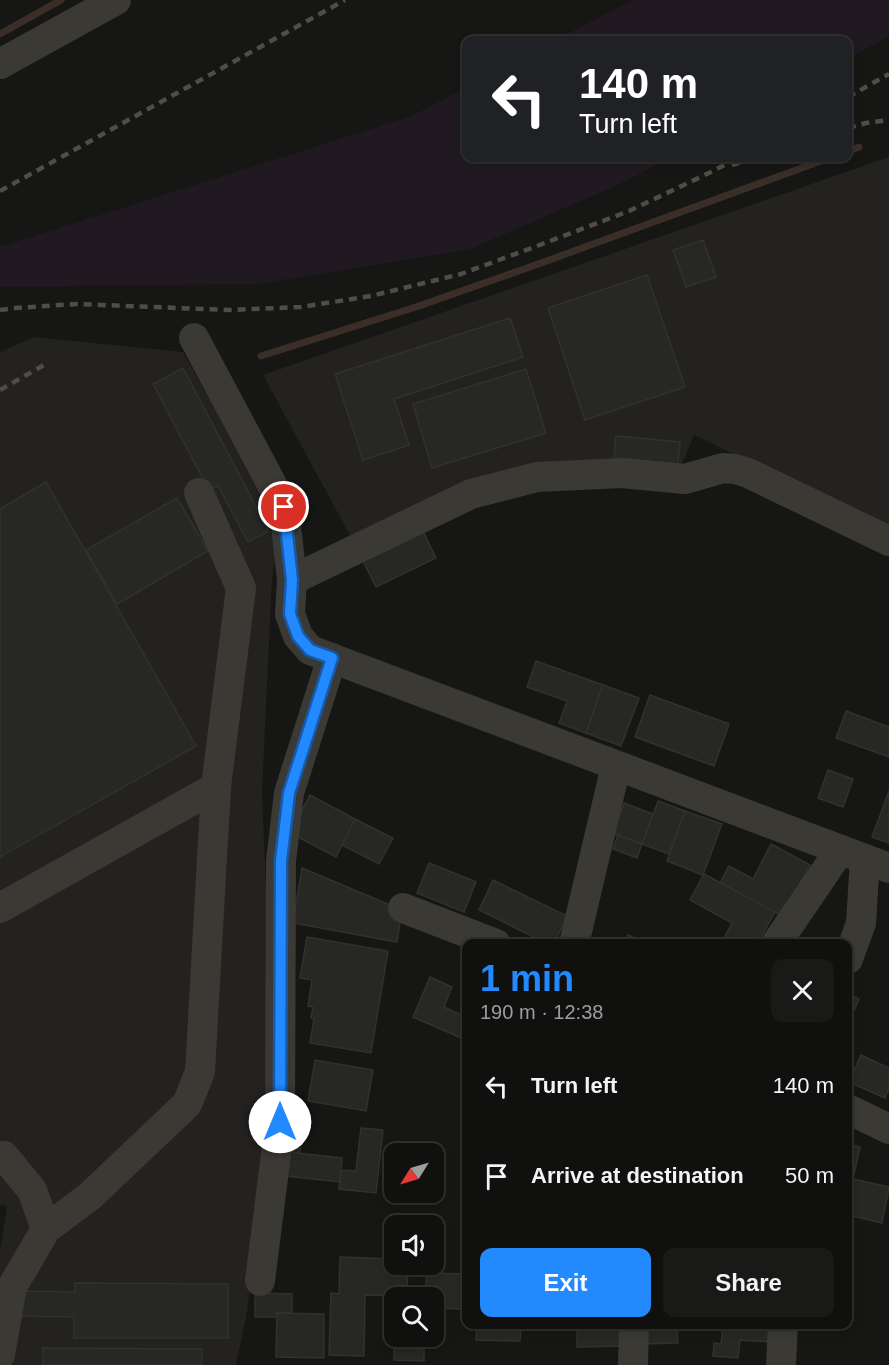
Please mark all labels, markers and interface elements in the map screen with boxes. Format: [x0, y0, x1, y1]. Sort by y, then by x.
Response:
icon: left [480, 60, 558, 138]
text: 140 m [579, 60, 698, 107]
text: Turn left [579, 109, 677, 139]
pin [258, 481, 309, 532]
icon: arrive [267, 490, 300, 523]
text: 1 min [480, 958, 574, 999]
button: close [771, 959, 834, 1022]
text: 190 m · 12:38 [480, 1001, 603, 1023]
icon: left [480, 1070, 513, 1103]
text: Turn left [531, 1073, 617, 1098]
text: 140 m [773, 1073, 834, 1098]
position arrow [248, 1090, 312, 1154]
north arrow [384, 1143, 444, 1203]
map controls [384, 1143, 444, 1347]
icon: arrive [480, 1160, 513, 1193]
text: Arrive at destination [531, 1163, 744, 1188]
text: 50 m [785, 1163, 834, 1188]
button: sound [384, 1215, 444, 1275]
button: Exit [480, 1248, 651, 1317]
button: Share [663, 1248, 834, 1317]
button: search [384, 1287, 444, 1347]

